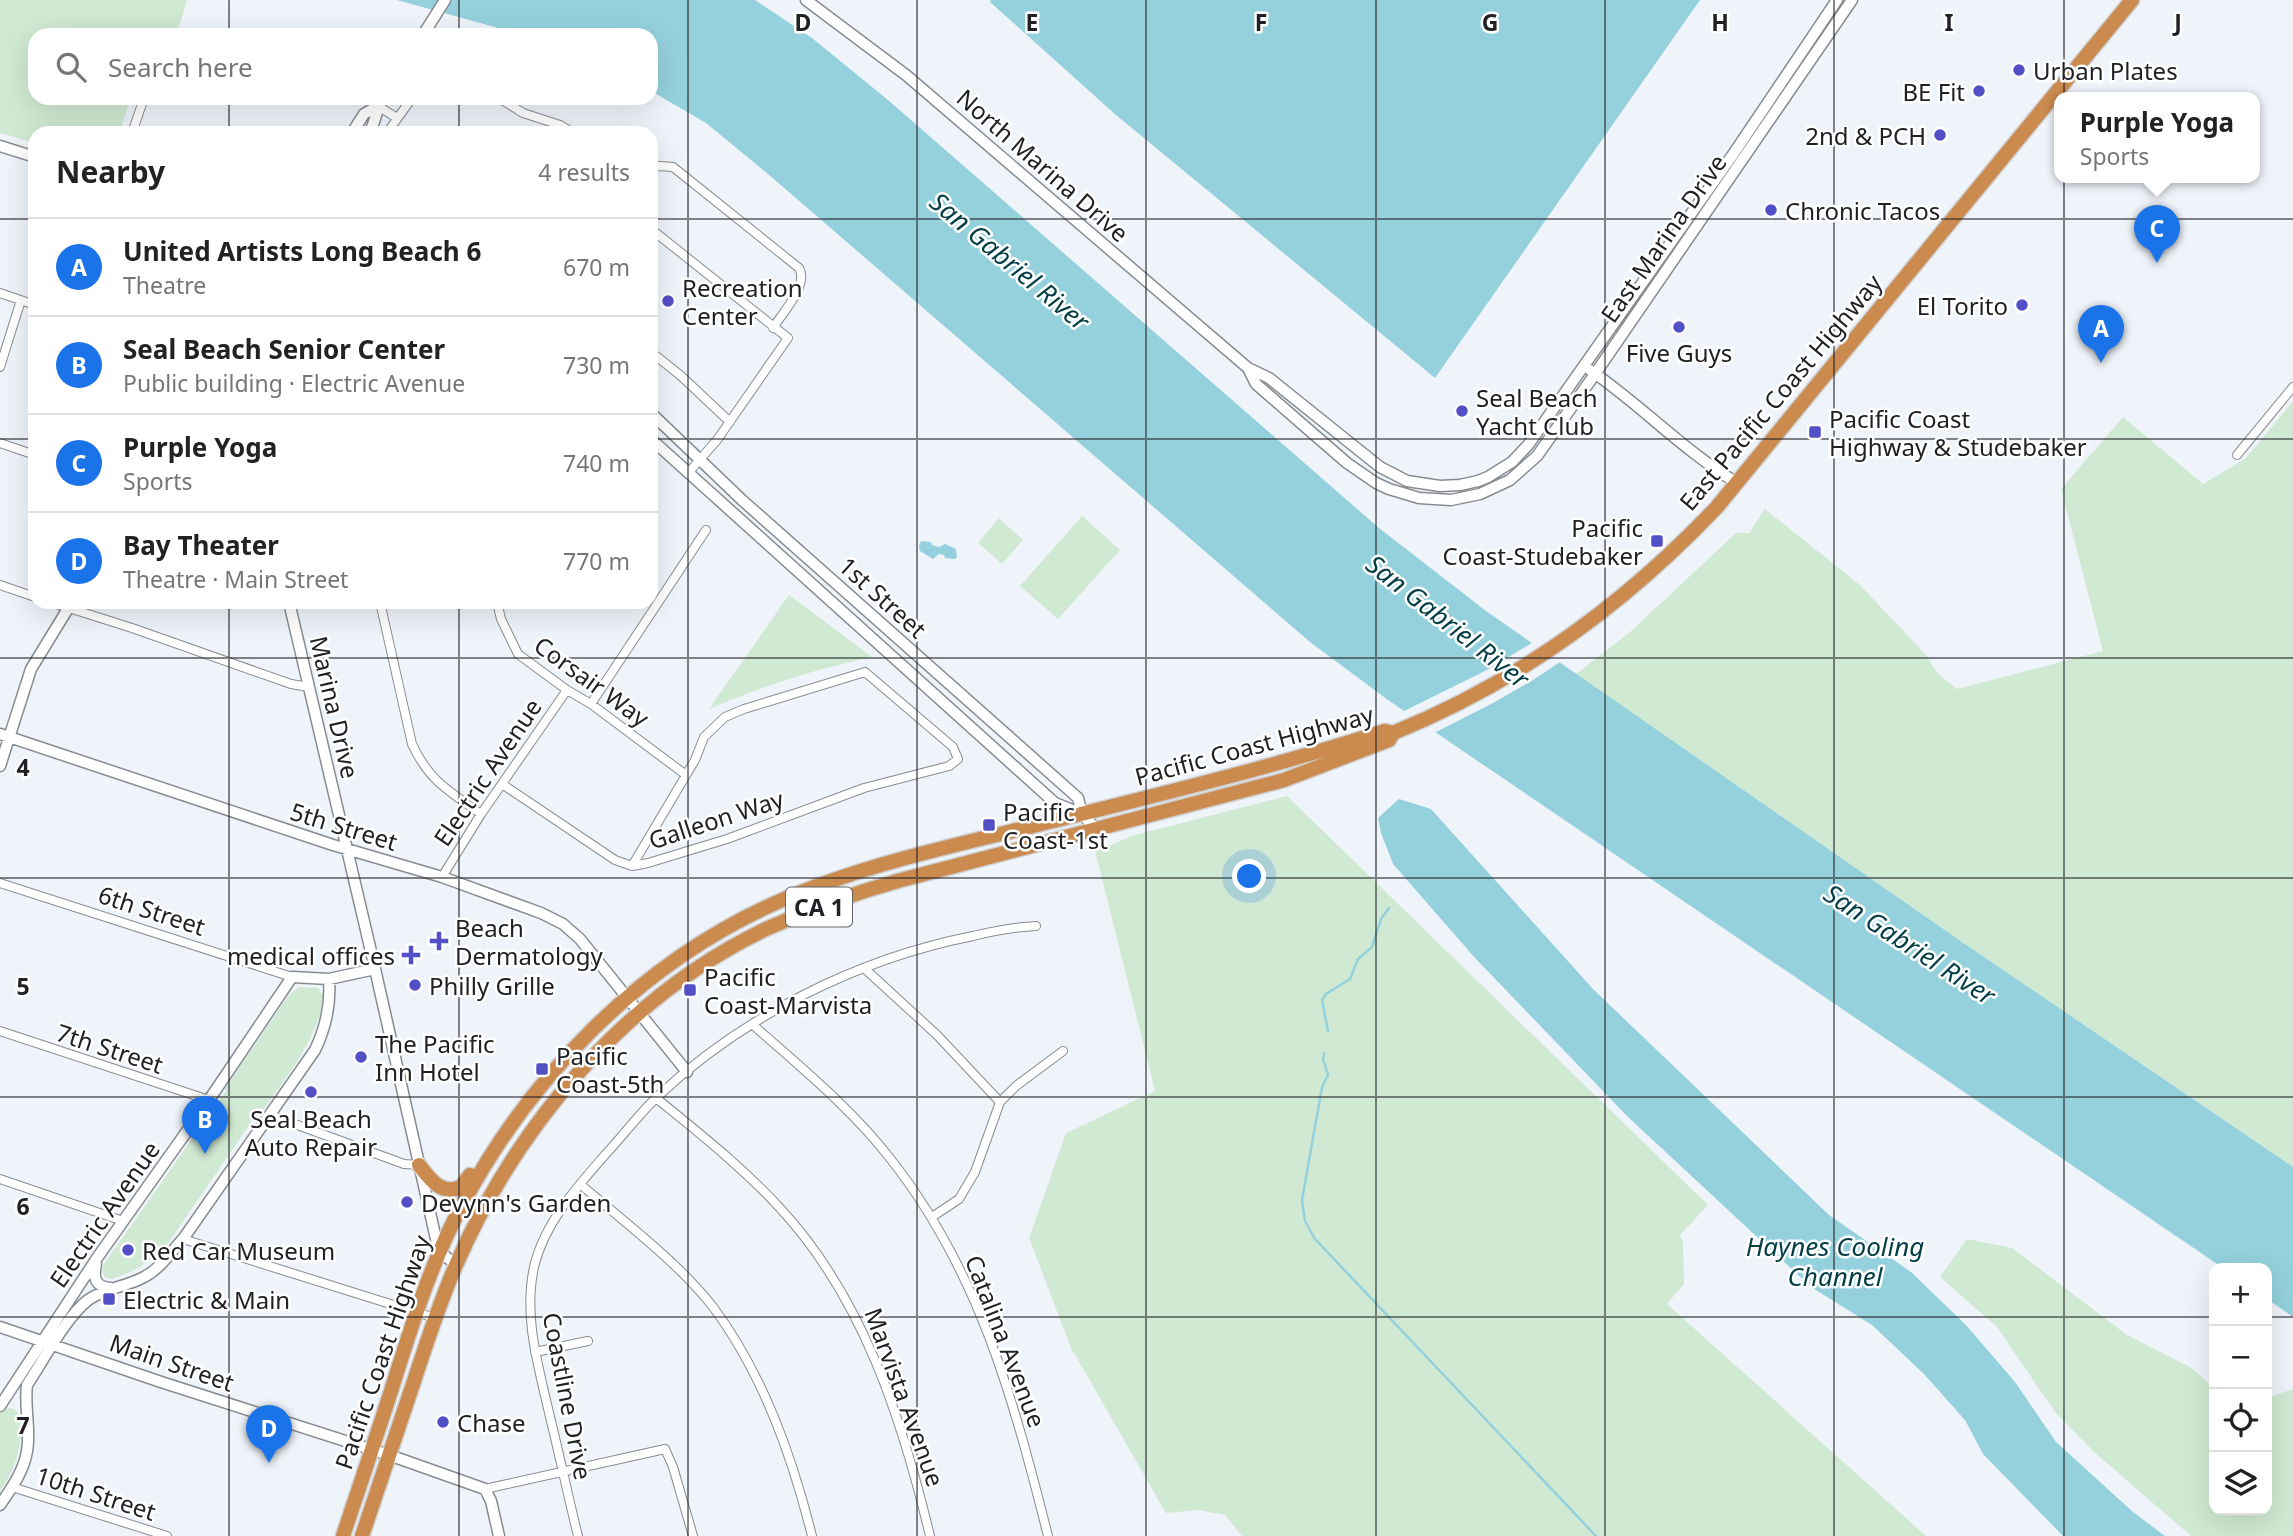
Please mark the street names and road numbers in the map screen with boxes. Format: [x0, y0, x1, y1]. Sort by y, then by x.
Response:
street label: North Marina Drive [950, 81, 1136, 249]
street label: East Marina Drive [1593, 147, 1733, 329]
street label: East Pacific Coast Highway [1671, 266, 1889, 517]
street label: 1st Street [832, 549, 934, 645]
street label: Corsair Way [528, 628, 657, 734]
street label: Marina Drive [303, 633, 367, 781]
street label: Electric Avenue [425, 692, 549, 852]
street label: Pacific Coast Highway [1131, 697, 1378, 793]
street label: Galleon Way [644, 781, 788, 856]
street label: 5th Street [286, 794, 402, 858]
street label: 6th Street [94, 877, 210, 943]
road number: CA 1 [786, 888, 852, 926]
street label: 7th Street [52, 1015, 168, 1081]
street label: Electric Avenue [41, 1134, 167, 1294]
street label: Pacific Coast Highway [326, 1230, 438, 1473]
street label: Catalina Avenue [958, 1250, 1054, 1432]
street label: Marvista Avenue [857, 1303, 953, 1491]
street label: Coastline Drive [536, 1310, 600, 1482]
street label: Main Street [105, 1325, 239, 1399]
street label: 10th Street [32, 1458, 160, 1528]

